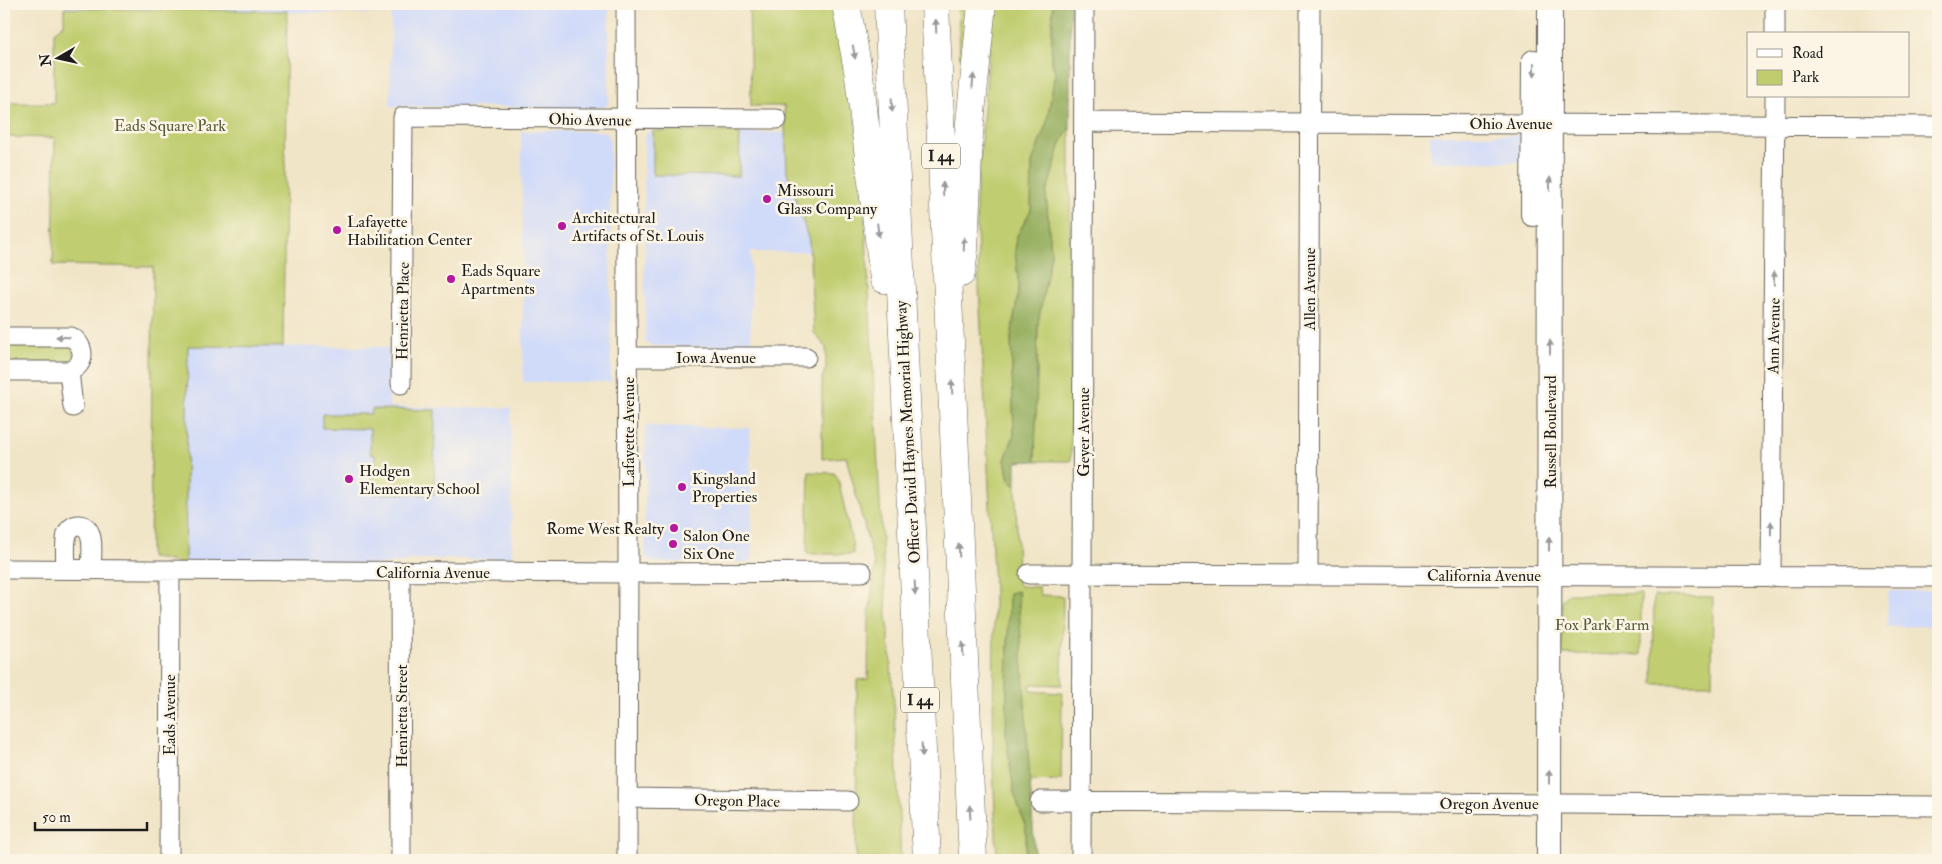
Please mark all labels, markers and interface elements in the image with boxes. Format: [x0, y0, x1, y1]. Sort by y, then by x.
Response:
one-way arrow [932, 18, 940, 34]
north arrow [32, 32, 82, 82]
legend [1747, 32, 1910, 98]
one-way arrow [851, 44, 859, 60]
text: Road [1792, 44, 1824, 63]
text: N [36, 52, 55, 68]
one-way arrow [1530, 62, 1538, 78]
text: Park [1792, 68, 1819, 87]
one-way arrow [969, 73, 977, 89]
one-way arrow [889, 97, 897, 113]
street label: Ohio Avenue [548, 109, 632, 131]
street label: Ohio Avenue [1470, 114, 1553, 134]
park label: Eads Square Park [114, 116, 226, 136]
road number: I 44 [922, 144, 960, 168]
one-way arrow [1546, 176, 1554, 192]
place label: Missouri Glass Company [777, 181, 878, 220]
one-way arrow [938, 181, 946, 197]
marker: Missouri Glass Company [761, 193, 773, 205]
place label: Architectural Artifacts of St. Louis [571, 208, 704, 246]
place label: Lafayette Habilitation Center [347, 212, 472, 250]
marker: Architectural Artifacts of St. Louis [556, 220, 568, 232]
one-way arrow [874, 222, 882, 238]
marker: Lafayette Habilitation Center [331, 224, 343, 236]
one-way arrow [960, 235, 968, 251]
street label: Allen Avenue [1300, 247, 1320, 331]
street label: Henrietta Place [392, 261, 414, 360]
place label: Eads Square Apartments [460, 261, 541, 300]
one-way arrow [1770, 270, 1778, 286]
marker: Eads Square Apartments [445, 273, 457, 285]
street label: Ann Avenue [1763, 297, 1785, 375]
street label: Officer David Haynes Memorial Highway [891, 299, 925, 564]
one-way arrow [55, 333, 71, 341]
one-way arrow [1546, 338, 1554, 354]
street label: Iowa Avenue [676, 348, 756, 368]
street label: Russell Boulevard [1541, 375, 1561, 489]
street label: Lafayette Avenue [619, 377, 639, 487]
one-way arrow [947, 379, 955, 395]
street label: Geyer Avenue [1074, 387, 1094, 477]
place label: Hodgen Elementary School [359, 461, 480, 499]
place label: Kingsland Properties [692, 469, 757, 508]
marker: Hodgen Elementary School [343, 473, 355, 485]
marker: Kingsland Properties [676, 481, 688, 493]
place label: Rome West Realty [546, 519, 665, 539]
one-way arrow [1767, 520, 1775, 536]
marker: Rome West Realty [668, 522, 680, 534]
place label: Salon One Six One [683, 526, 750, 564]
one-way arrow [1545, 536, 1553, 552]
marker: Salon One Six One [667, 538, 679, 550]
one-way arrow [954, 541, 962, 557]
street label: California Avenue [376, 563, 490, 583]
street label: California Avenue [1427, 566, 1541, 586]
one-way arrow [911, 580, 919, 596]
park label: Fox Park Farm [1555, 615, 1650, 635]
one-way arrow [959, 641, 967, 657]
street label: Henrietta Street [392, 664, 412, 768]
street label: Eads Avenue [160, 674, 180, 756]
road number: I 44 [901, 688, 939, 712]
one-way arrow [918, 743, 926, 759]
one-way arrow [1545, 768, 1553, 784]
street label: Oregon Place [694, 790, 780, 812]
street label: Oregon Avenue [1439, 794, 1539, 814]
scale bar [35, 799, 148, 831]
one-way arrow [966, 803, 974, 819]
text: 50 m [42, 808, 71, 827]

